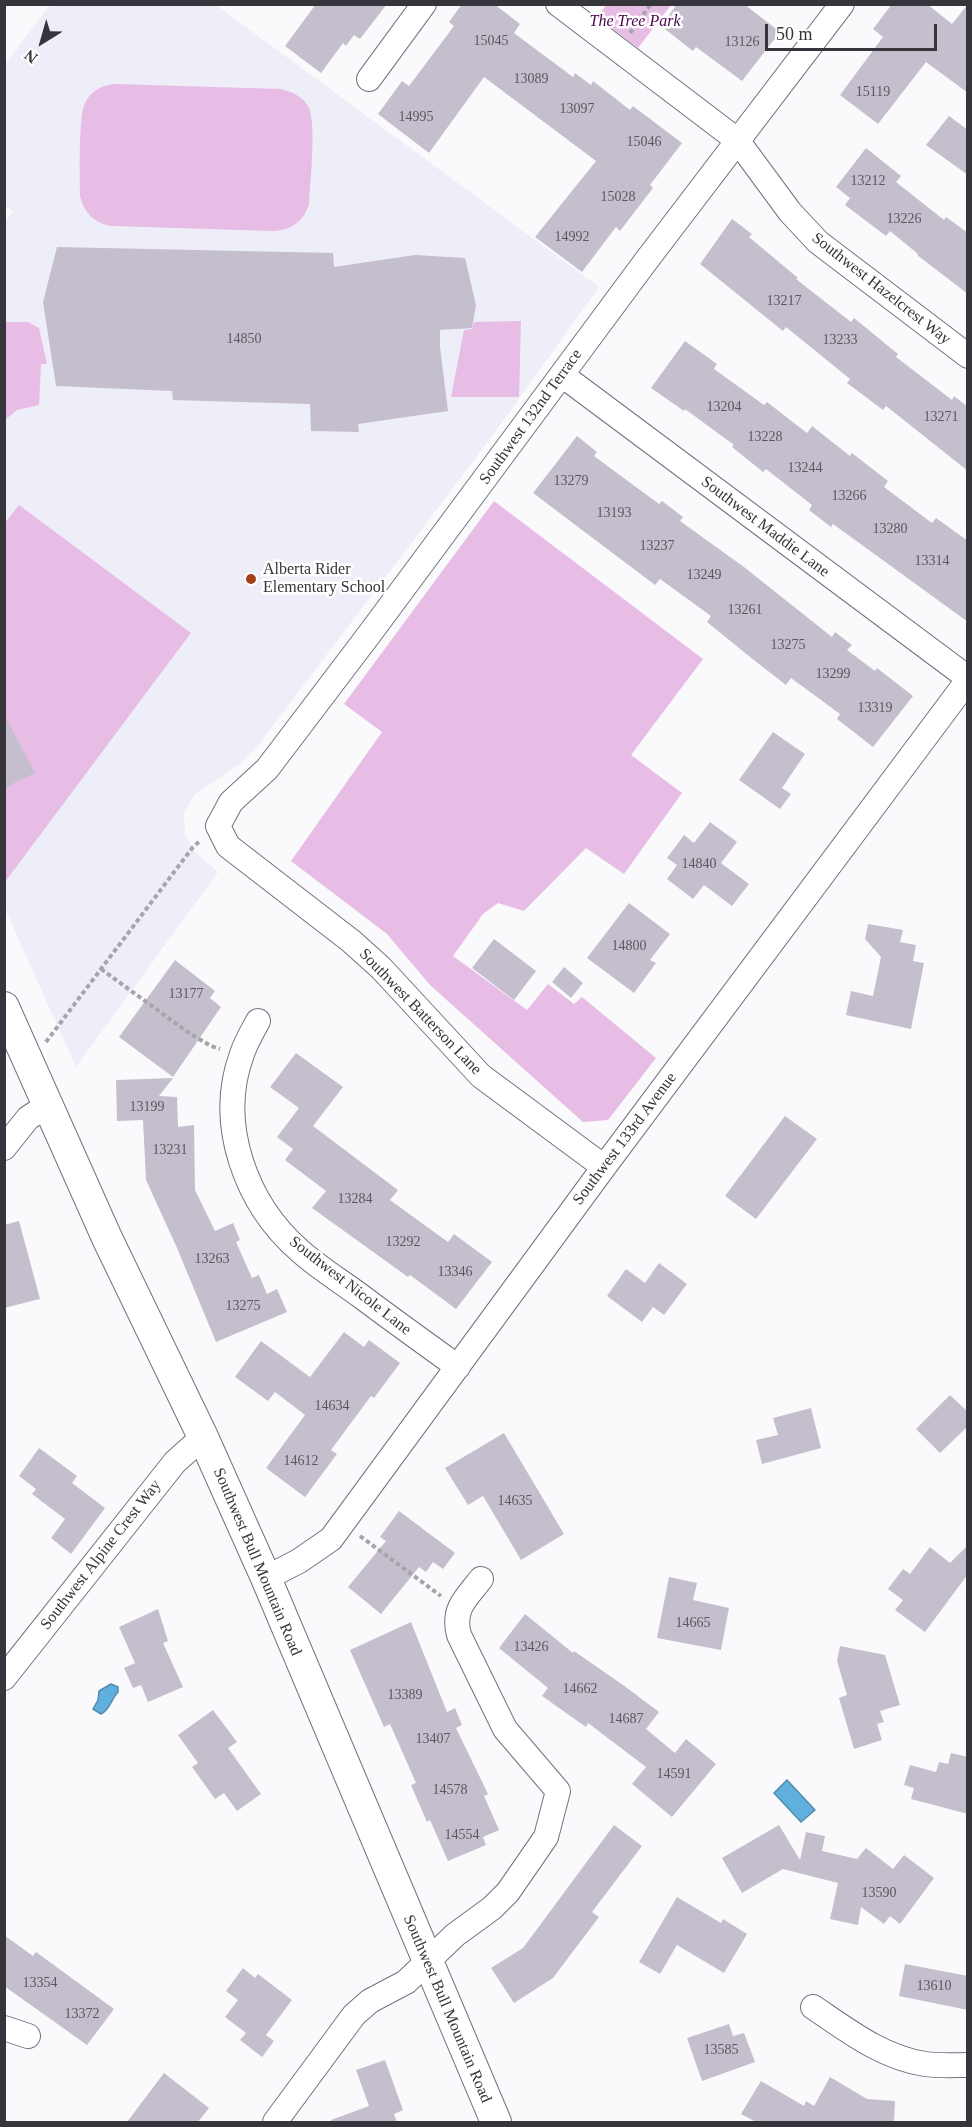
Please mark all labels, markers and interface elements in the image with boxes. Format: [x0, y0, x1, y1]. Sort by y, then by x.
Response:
north arrow [12, 12, 72, 72]
park label: The Tree Park [590, 12, 680, 32]
scale bar [768, 12, 940, 50]
text: 50 m [776, 24, 813, 44]
house number: 15045 [473, 33, 508, 49]
house number: 13126 [724, 34, 760, 50]
text: N [21, 47, 41, 67]
house number: 13089 [514, 71, 548, 87]
house number: 15119 [856, 84, 890, 100]
house number: 13097 [560, 101, 594, 117]
house number: 14995 [398, 109, 434, 125]
house number: 15046 [626, 134, 662, 150]
house number: 13212 [850, 173, 885, 189]
house number: 15028 [600, 189, 636, 205]
house number: 13226 [886, 211, 921, 227]
house number: 14992 [554, 229, 590, 245]
street label: Southwest Hazelcrest Way [808, 229, 954, 349]
house number: 13217 [766, 293, 801, 309]
house number: 14850 [226, 331, 262, 347]
house number: 13233 [822, 332, 858, 348]
street label: Southwest 132nd Terrace [476, 346, 586, 488]
house number: 13204 [706, 399, 742, 415]
house number: 13271 [924, 409, 958, 425]
house number: 13228 [748, 429, 782, 445]
house number: 13244 [788, 460, 822, 476]
house number: 13279 [554, 473, 588, 489]
street label: Southwest Maddie Lane [697, 473, 833, 581]
house number: 13266 [832, 488, 866, 504]
house number: 13193 [596, 505, 632, 521]
house number: 13280 [873, 521, 908, 537]
house number: 13237 [640, 538, 674, 554]
house number: 13314 [915, 553, 950, 569]
place label: Alberta Rider Elementary School [263, 560, 385, 598]
house number: 13249 [686, 567, 722, 583]
marker: Alberta Rider Elementary School [244, 572, 258, 586]
house number: 13261 [728, 602, 762, 618]
house number: 13275 [771, 637, 806, 653]
house number: 13299 [816, 666, 850, 682]
house number: 13319 [858, 700, 892, 716]
house number: 14840 [682, 856, 716, 872]
house number: 14800 [612, 938, 646, 954]
street label: Southwest Batterson Lane [355, 945, 485, 1079]
house number: 13177 [168, 986, 204, 1002]
street label: Southwest 133rd Avenue [569, 1069, 681, 1209]
house number: 13199 [130, 1099, 164, 1115]
house number: 13231 [152, 1142, 188, 1158]
house number: 13284 [338, 1191, 372, 1207]
street label: Southwest Nicole Lane [285, 1232, 415, 1340]
house number: 13292 [386, 1234, 421, 1250]
house number: 13263 [195, 1251, 230, 1267]
house number: 13346 [437, 1264, 472, 1280]
house number: 13275 [226, 1298, 260, 1314]
house number: 14634 [314, 1398, 350, 1414]
house number: 14612 [284, 1453, 318, 1469]
street label: Southwest Bull Mountain Road [209, 1465, 305, 1659]
street label: Southwest Alpine Crest Way [37, 1476, 165, 1634]
house number: 14635 [497, 1493, 532, 1509]
house number: 14665 [676, 1615, 710, 1631]
house number: 13426 [514, 1639, 548, 1655]
house number: 14662 [562, 1681, 598, 1697]
house number: 13389 [388, 1687, 422, 1703]
house number: 14687 [608, 1711, 644, 1727]
house number: 13407 [416, 1731, 451, 1747]
house number: 14591 [656, 1766, 692, 1782]
house number: 14578 [432, 1782, 468, 1798]
house number: 14554 [444, 1827, 480, 1843]
house number: 13590 [862, 1885, 896, 1901]
street label: Southwest Bull Mountain Road [399, 1912, 495, 2106]
house number: 13354 [22, 1975, 58, 1991]
house number: 13610 [916, 1978, 951, 1994]
house number: 13372 [64, 2006, 100, 2022]
house number: 13585 [704, 2042, 738, 2058]

